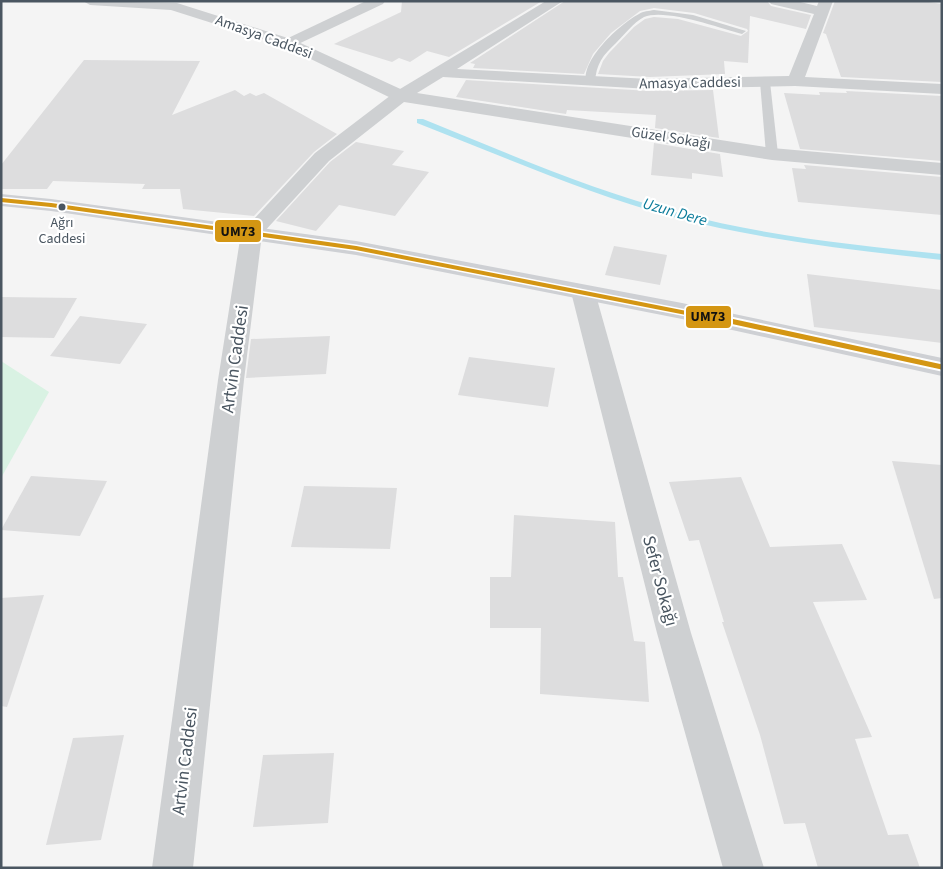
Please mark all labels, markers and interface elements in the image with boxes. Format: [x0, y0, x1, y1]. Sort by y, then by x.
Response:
street label: Amasya Caddesi [213, 10, 315, 64]
street label: Amasya Caddesi [639, 72, 741, 94]
street label: Güzel Sokağı [630, 121, 712, 155]
water label: Uzun Dere [640, 192, 710, 232]
marker: Ağrı Caddesi [57, 202, 67, 212]
place label: Ağrı Caddesi [39, 213, 85, 249]
line badge: UM73 [214, 219, 262, 243]
text: UM73 [221, 222, 255, 242]
street label: Artvin Caddesi [215, 303, 255, 415]
line badge: UM73 [685, 305, 732, 329]
text: UM73 [691, 307, 725, 327]
street label: Sefer Sokağı [636, 533, 684, 629]
street label: Artvin Caddesi [166, 706, 204, 816]

